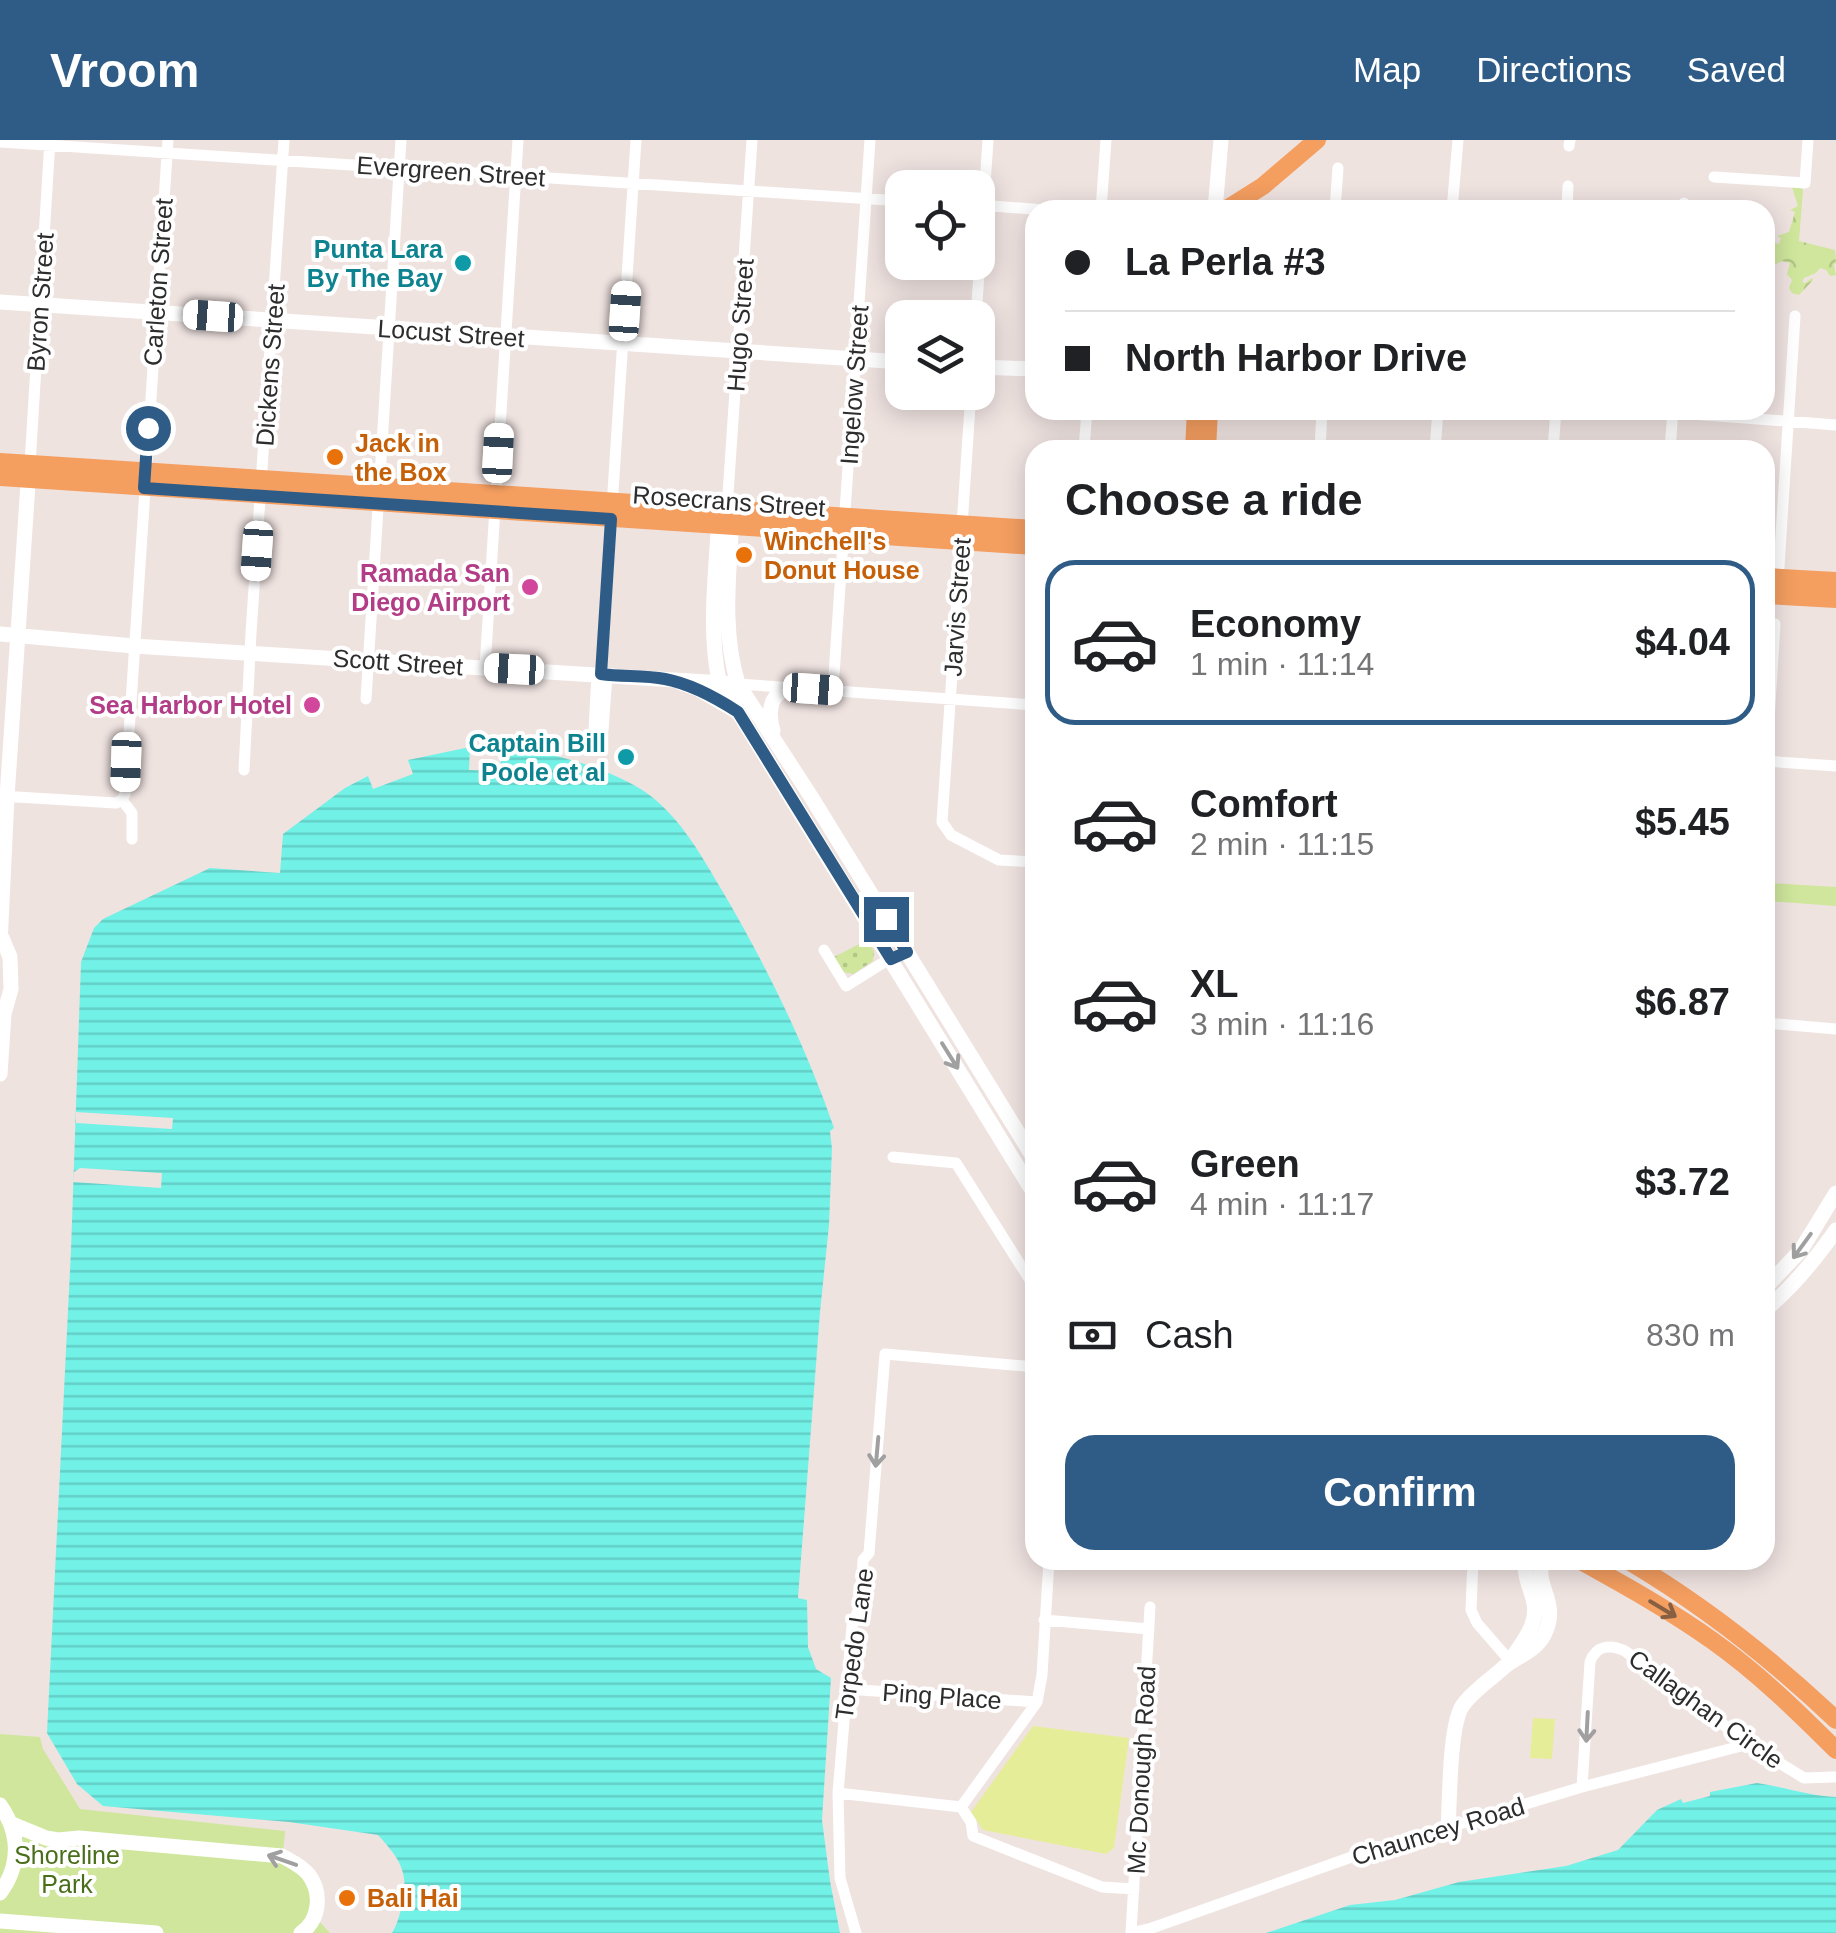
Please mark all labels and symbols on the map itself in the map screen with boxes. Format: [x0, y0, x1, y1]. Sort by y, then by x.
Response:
street label: Evergreen Street [356, 150, 546, 192]
street label: Carleton Street [138, 197, 178, 367]
street label: Byron Street [21, 232, 59, 372]
place label: Punta Lara By The Bay [307, 235, 444, 292]
marker: Punta Lara By The Bay [452, 252, 474, 274]
street label: Hugo Street [721, 257, 759, 393]
car [608, 280, 642, 342]
street label: Dickens Street [250, 283, 290, 447]
car [182, 299, 244, 333]
street label: Ingelow Street [834, 304, 874, 466]
street label: Locust Street [377, 314, 525, 352]
route start [126, 406, 171, 451]
car [481, 422, 515, 484]
place label: Jack in the Box [355, 429, 447, 486]
marker: Jack in the Box [324, 446, 346, 468]
street label: Rosecrans Street [632, 480, 826, 522]
car [240, 520, 274, 582]
place label: Winchell's Donut House [764, 527, 920, 584]
street label: Jarvis Street [938, 537, 976, 677]
marker: Winchell's Donut House [733, 544, 755, 566]
place label: Ramada San Diego Airport [351, 559, 511, 616]
marker: Ramada San Diego Airport [519, 576, 541, 598]
street label: Scott Street [332, 643, 464, 681]
car [483, 652, 545, 686]
car [782, 672, 844, 706]
place label: Sea Harbor Hotel [89, 691, 292, 719]
marker: Sea Harbor Hotel [301, 694, 323, 716]
place label: Captain Bill Poole et al [468, 729, 606, 786]
car [110, 731, 142, 793]
marker: Captain Bill Poole et al [615, 746, 637, 768]
route end [864, 897, 909, 942]
one-way arrow [940, 1041, 960, 1070]
one-way arrow [1792, 1232, 1813, 1259]
one-way arrow [867, 1435, 886, 1467]
street label: Torpedo Lane [829, 1566, 879, 1722]
one-way arrow [1648, 1599, 1677, 1619]
street label: Callaghan Circle [1624, 1644, 1788, 1774]
street label: Mc Donough Road [1122, 1665, 1160, 1875]
street label: Ping Place [881, 1678, 1003, 1714]
one-way arrow [1577, 1711, 1596, 1743]
street label: Chauncey Road [1348, 1791, 1528, 1871]
park label: Shoreline Park [14, 1841, 120, 1898]
one-way arrow [267, 1849, 298, 1867]
place label: Bali Hai [367, 1884, 459, 1912]
marker: Bali Hai [336, 1887, 358, 1909]

